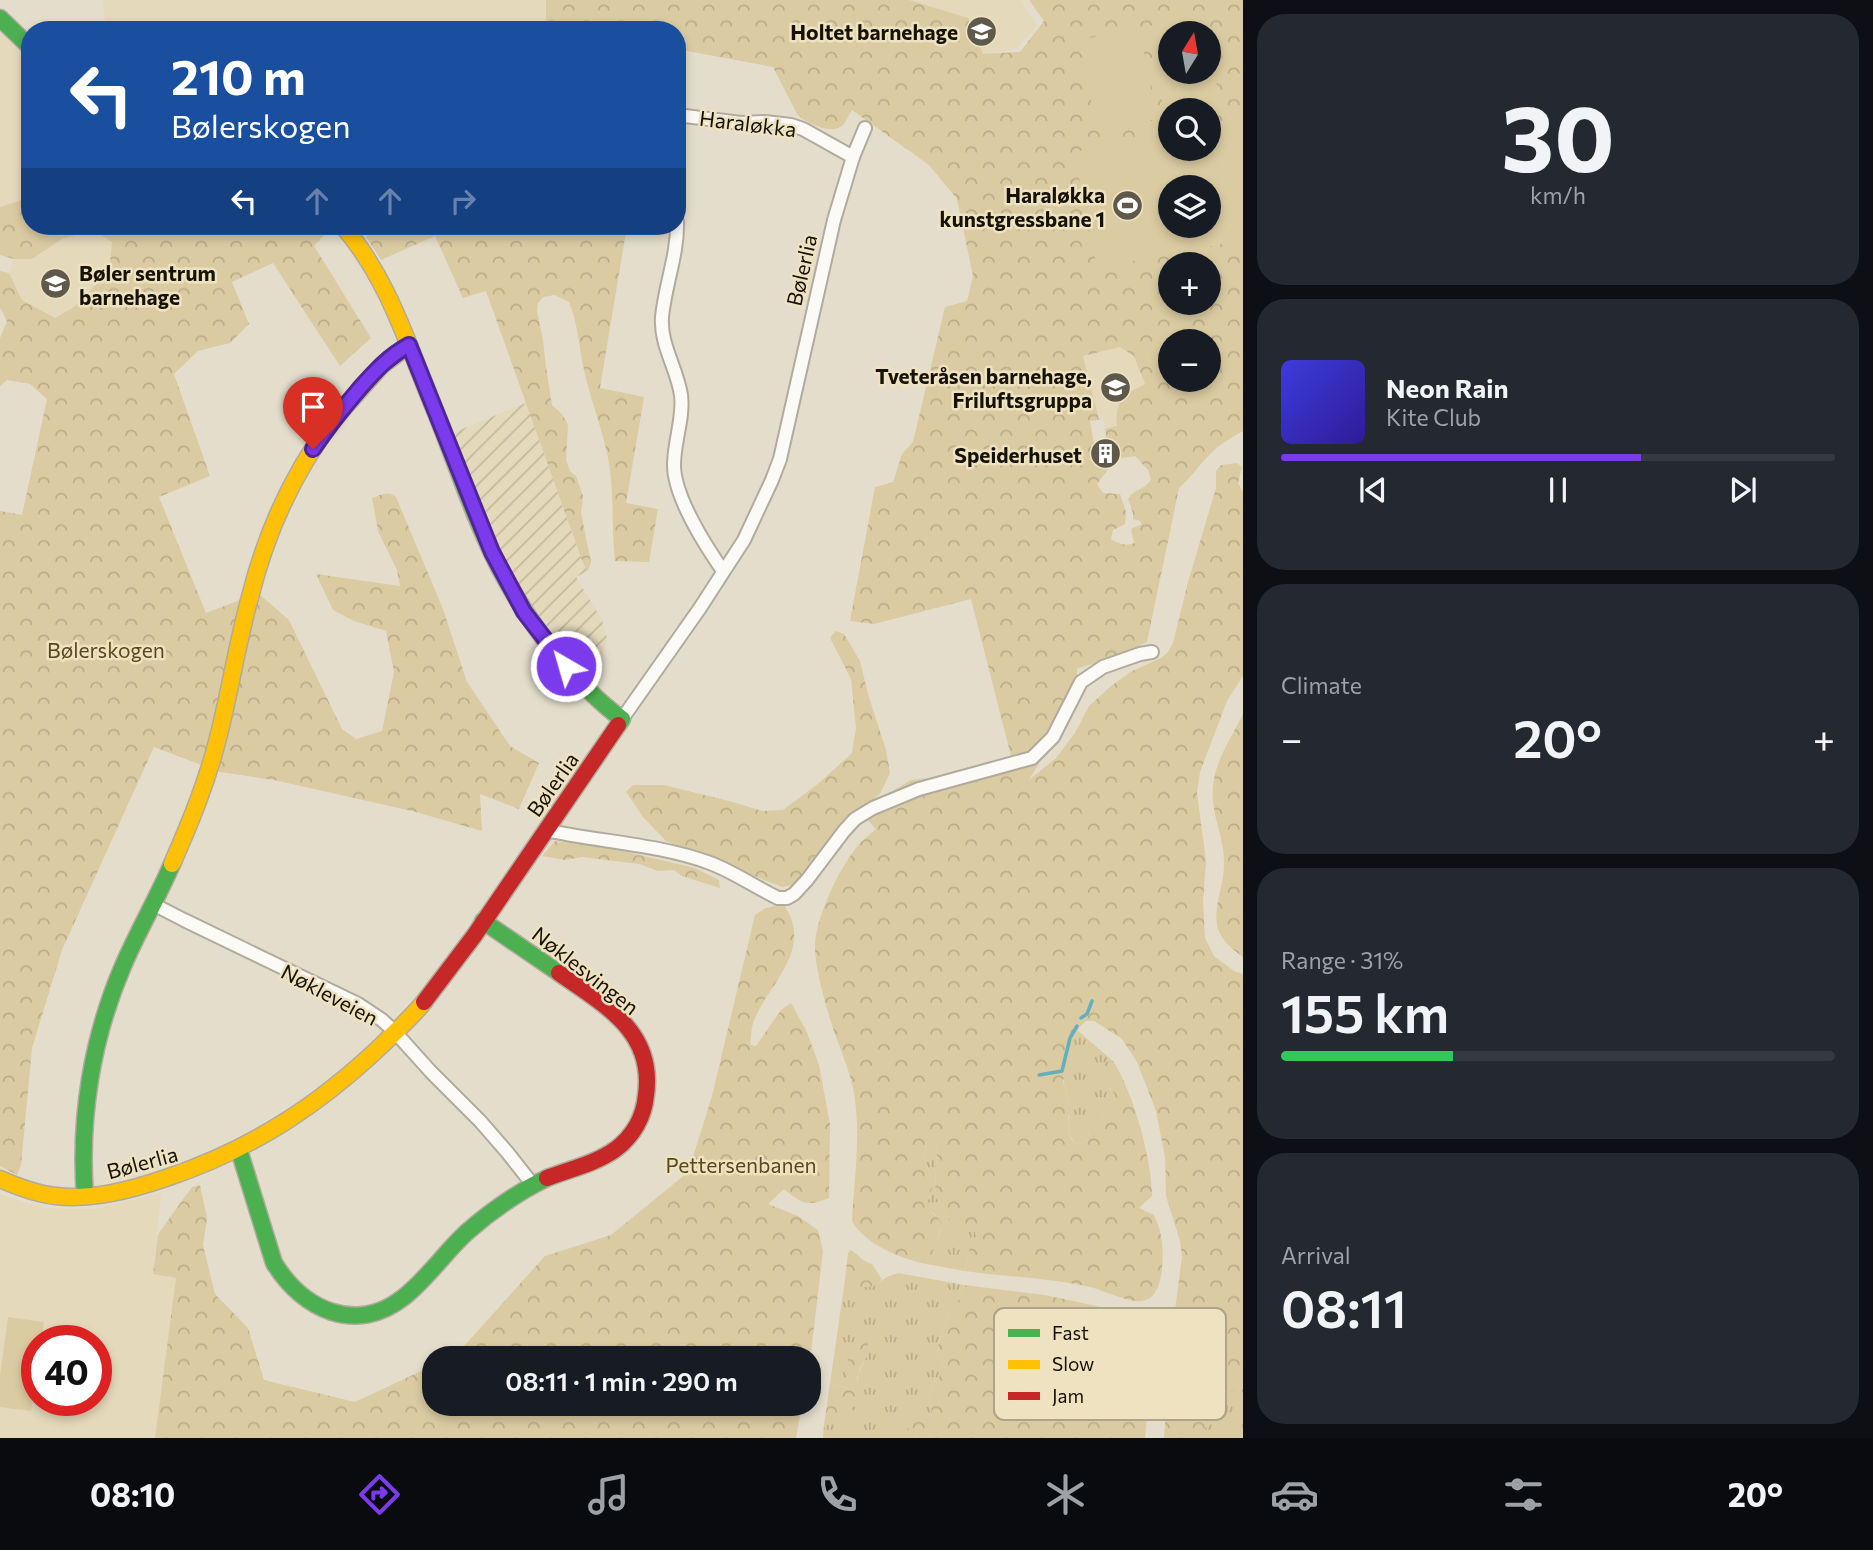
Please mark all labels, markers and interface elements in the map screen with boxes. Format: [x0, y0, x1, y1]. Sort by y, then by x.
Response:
school or university icon: Holtet barnehage [964, 14, 998, 48]
place label: Holtet barnehage [790, 19, 958, 44]
north arrow [1158, 21, 1222, 84]
map controls [1158, 21, 1221, 392]
text: 210 m [171, 45, 306, 105]
icon: left [56, 49, 147, 140]
text: 30 [1501, 79, 1615, 191]
button: search [1158, 98, 1221, 161]
text: Bølerskogen [171, 105, 351, 145]
street label: Haraløkka [698, 105, 798, 141]
button: layers [1158, 175, 1221, 238]
text: km/h [1530, 181, 1586, 209]
icon: left [225, 182, 263, 220]
icon: ahead [298, 182, 336, 220]
icon: ahead [371, 182, 409, 220]
icon: right [444, 182, 482, 220]
place label: Haraløkka kunstgressbane 1 [940, 182, 1105, 231]
sports icon: Haraløkka kunstgressbane 1 [1111, 189, 1145, 223]
street label: Bølerlia [781, 232, 821, 308]
button: + [1158, 252, 1221, 315]
place label: Bøler sentrum barnehage [79, 260, 216, 309]
school or university icon: Bøler sentrum barnehage [39, 267, 73, 301]
button: − [1158, 329, 1221, 392]
place label: Tveteråsen barnehage, Friluftsgruppa [875, 363, 1092, 412]
school or university icon: Tveteråsen barnehage, Friluftsgruppa [1098, 370, 1132, 404]
text: Neon Rain [1386, 372, 1509, 403]
pin [283, 377, 343, 449]
icon: arrive [294, 388, 332, 426]
text: Kite Club [1386, 403, 1481, 431]
building icon: Speiderhuset [1088, 437, 1122, 471]
place label: Speiderhuset [954, 442, 1082, 467]
icon: previous [1354, 471, 1392, 509]
icon: pause [1539, 471, 1577, 509]
icon: next [1724, 471, 1762, 509]
position arrow [529, 629, 603, 703]
park label: Bølerskogen [47, 637, 165, 662]
text: Climate [1281, 671, 1362, 699]
text: 20° [1513, 705, 1602, 769]
text: − [1281, 714, 1303, 761]
text: + [1813, 714, 1835, 761]
street label: Bølerlia [521, 747, 583, 821]
street label: Nøklesvingen [528, 921, 644, 1019]
text: Range · 31% [1281, 946, 1403, 974]
street label: Nøkleveien [277, 958, 383, 1030]
text: 155 km [1281, 980, 1449, 1044]
street label: Bølerlia [104, 1141, 180, 1183]
park label: Pettersenbanen [665, 1152, 817, 1177]
text: Arrival [1281, 1241, 1351, 1269]
text: 08:11 [1281, 1275, 1407, 1339]
legend [994, 1308, 1226, 1420]
text: Fast [1052, 1321, 1089, 1344]
speed limit sign: 40 [21, 1325, 112, 1416]
text: Slow [1052, 1352, 1094, 1375]
text: 08:11 · 1 min · 290 m [505, 1365, 738, 1396]
text: Jam [1052, 1384, 1084, 1407]
icon: directions [355, 1470, 404, 1519]
icon: music [584, 1470, 633, 1519]
icon: phone [813, 1470, 862, 1519]
icon: climate [1041, 1470, 1090, 1519]
icon: car [1270, 1470, 1319, 1519]
icon: filters [1499, 1470, 1548, 1519]
text: 08:10 [90, 1474, 175, 1514]
text: 20° [1728, 1474, 1783, 1514]

